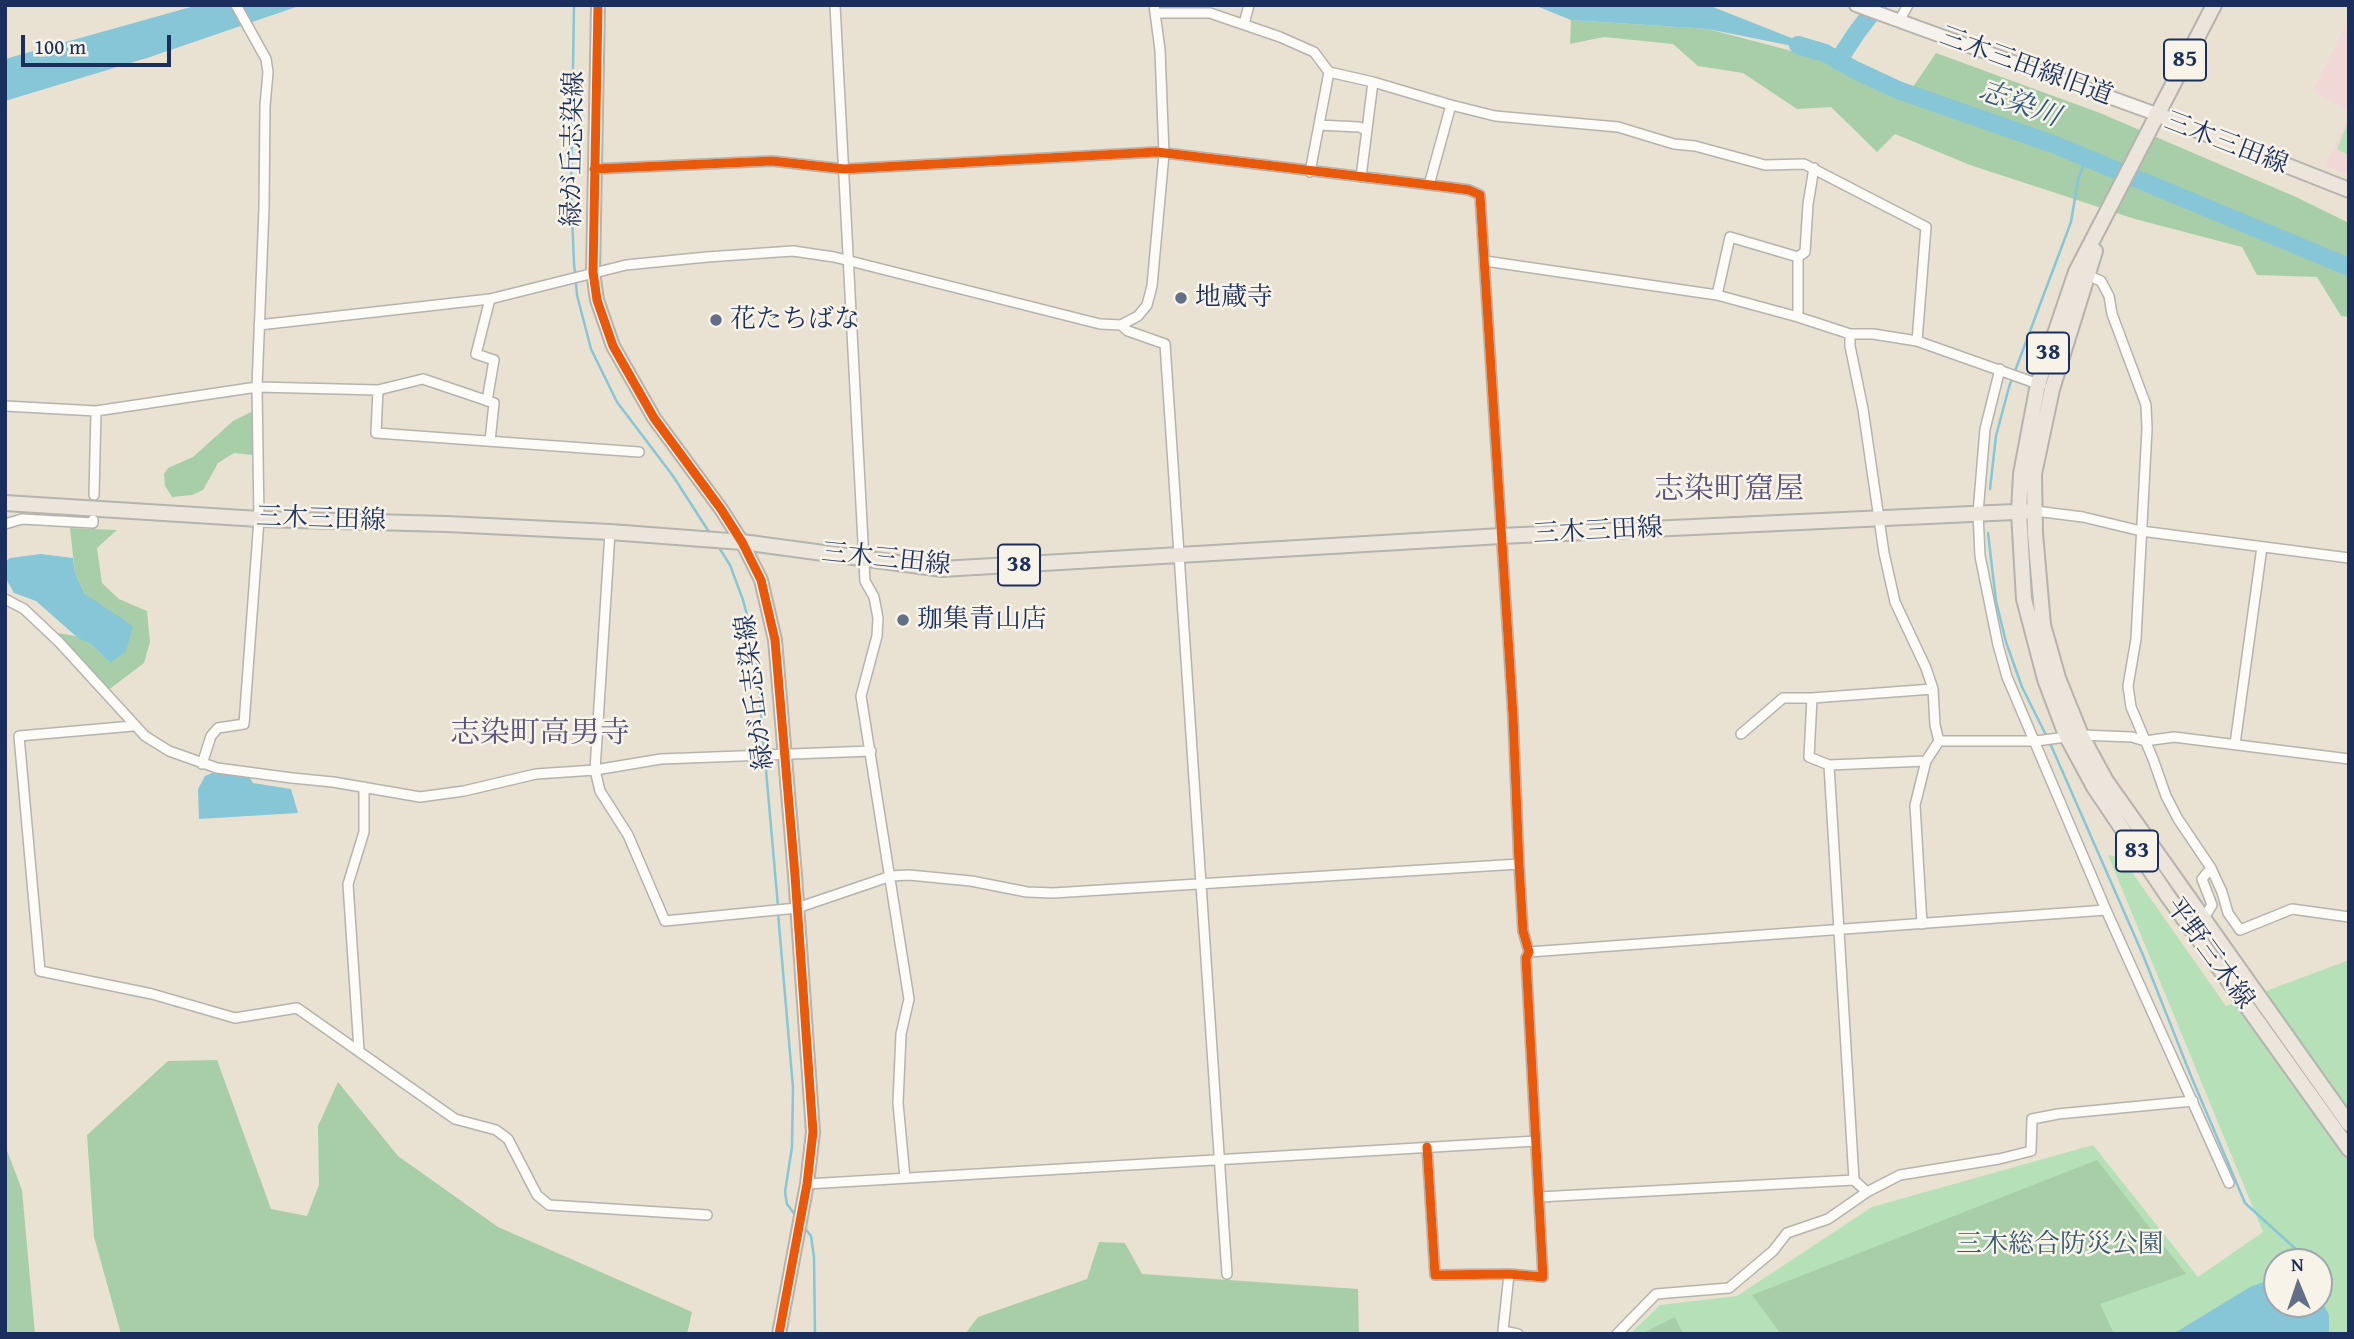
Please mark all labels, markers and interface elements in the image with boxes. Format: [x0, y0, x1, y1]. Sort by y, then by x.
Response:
scale bar [24, 21, 175, 65]
street label: 三木三田線旧道 [1935, 21, 2117, 113]
text: 100 m [34, 31, 86, 62]
road number: 85 [2164, 40, 2206, 80]
street label: 緑が丘志染線 [557, 71, 591, 227]
water label: 志染川 [1974, 75, 2064, 135]
street label: 三木三田線 [2160, 106, 2292, 182]
place label: 地蔵寺 [1195, 282, 1273, 314]
marker: 地蔵寺 [1173, 290, 1189, 306]
place label: 花たちばな [730, 304, 860, 336]
marker: 花たちばな [708, 312, 724, 328]
road number: 38 [2027, 332, 2069, 374]
district label: 志染町窟屋 [1654, 472, 1804, 508]
street label: 三木三田線 [255, 502, 387, 538]
street label: 三木三田線 [1532, 513, 1664, 551]
street label: 三木三田線 [820, 538, 952, 582]
road number: 38 [998, 544, 1040, 586]
place label: 珈集青山店 [917, 604, 1047, 636]
marker: 珈集青山店 [895, 612, 911, 628]
street label: 緑が丘志染線 [731, 613, 781, 771]
district label: 志染町高男寺 [450, 716, 630, 752]
road number: 83 [2116, 830, 2158, 872]
street label: 平野三木線 [2158, 892, 2260, 1016]
park label: 三木総合防災公園 [1956, 1229, 2164, 1261]
north arrow [2263, 1248, 2333, 1318]
text: N [2290, 1250, 2304, 1278]

